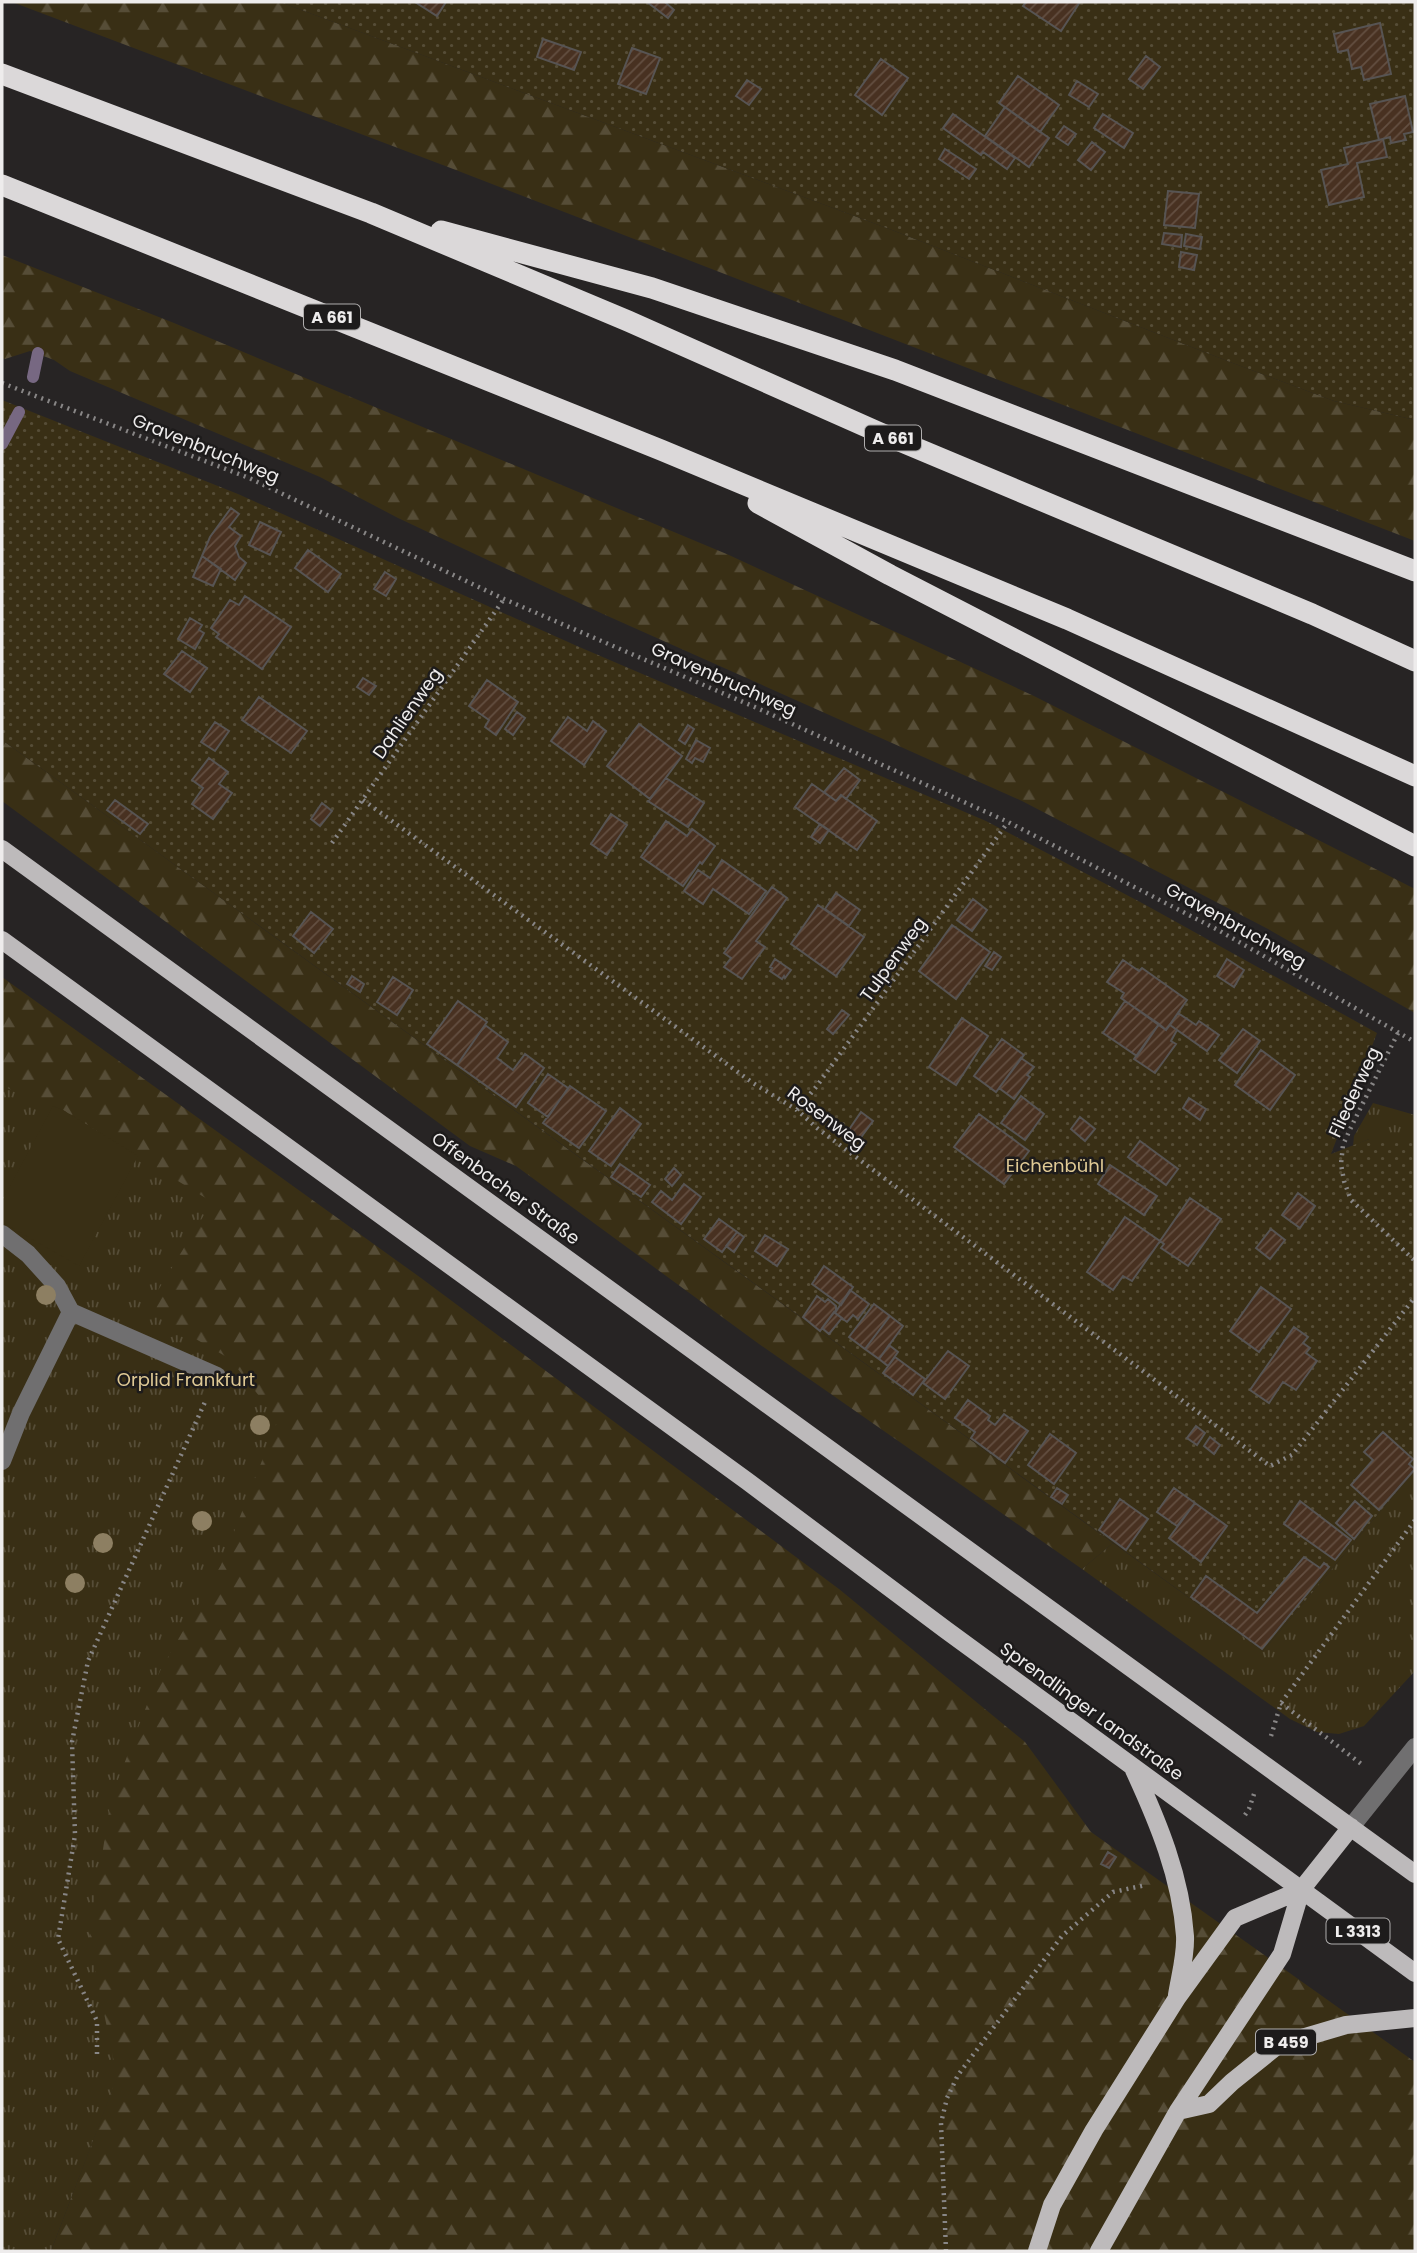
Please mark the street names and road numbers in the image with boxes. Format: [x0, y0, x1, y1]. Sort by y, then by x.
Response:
road number: A 661 [304, 304, 360, 330]
street label: Gravenbruchweg [129, 407, 283, 489]
road number: A 661 [865, 426, 921, 450]
street label: Gravenbruchweg [647, 636, 801, 722]
street label: Dahlienweg [366, 662, 448, 764]
street label: Gravenbruchweg [1161, 876, 1311, 974]
street label: Tulpenweg [854, 912, 932, 1006]
street label: Fliederweg [1322, 1043, 1386, 1141]
street label: Rosenweg [782, 1080, 872, 1156]
street label: Offenbacher Straße [427, 1126, 585, 1250]
street label: Sprendlinger Landstraße [995, 1636, 1189, 1786]
road number: L 3313 [1326, 1918, 1390, 1943]
road number: B 459 [1256, 2030, 1316, 2054]

